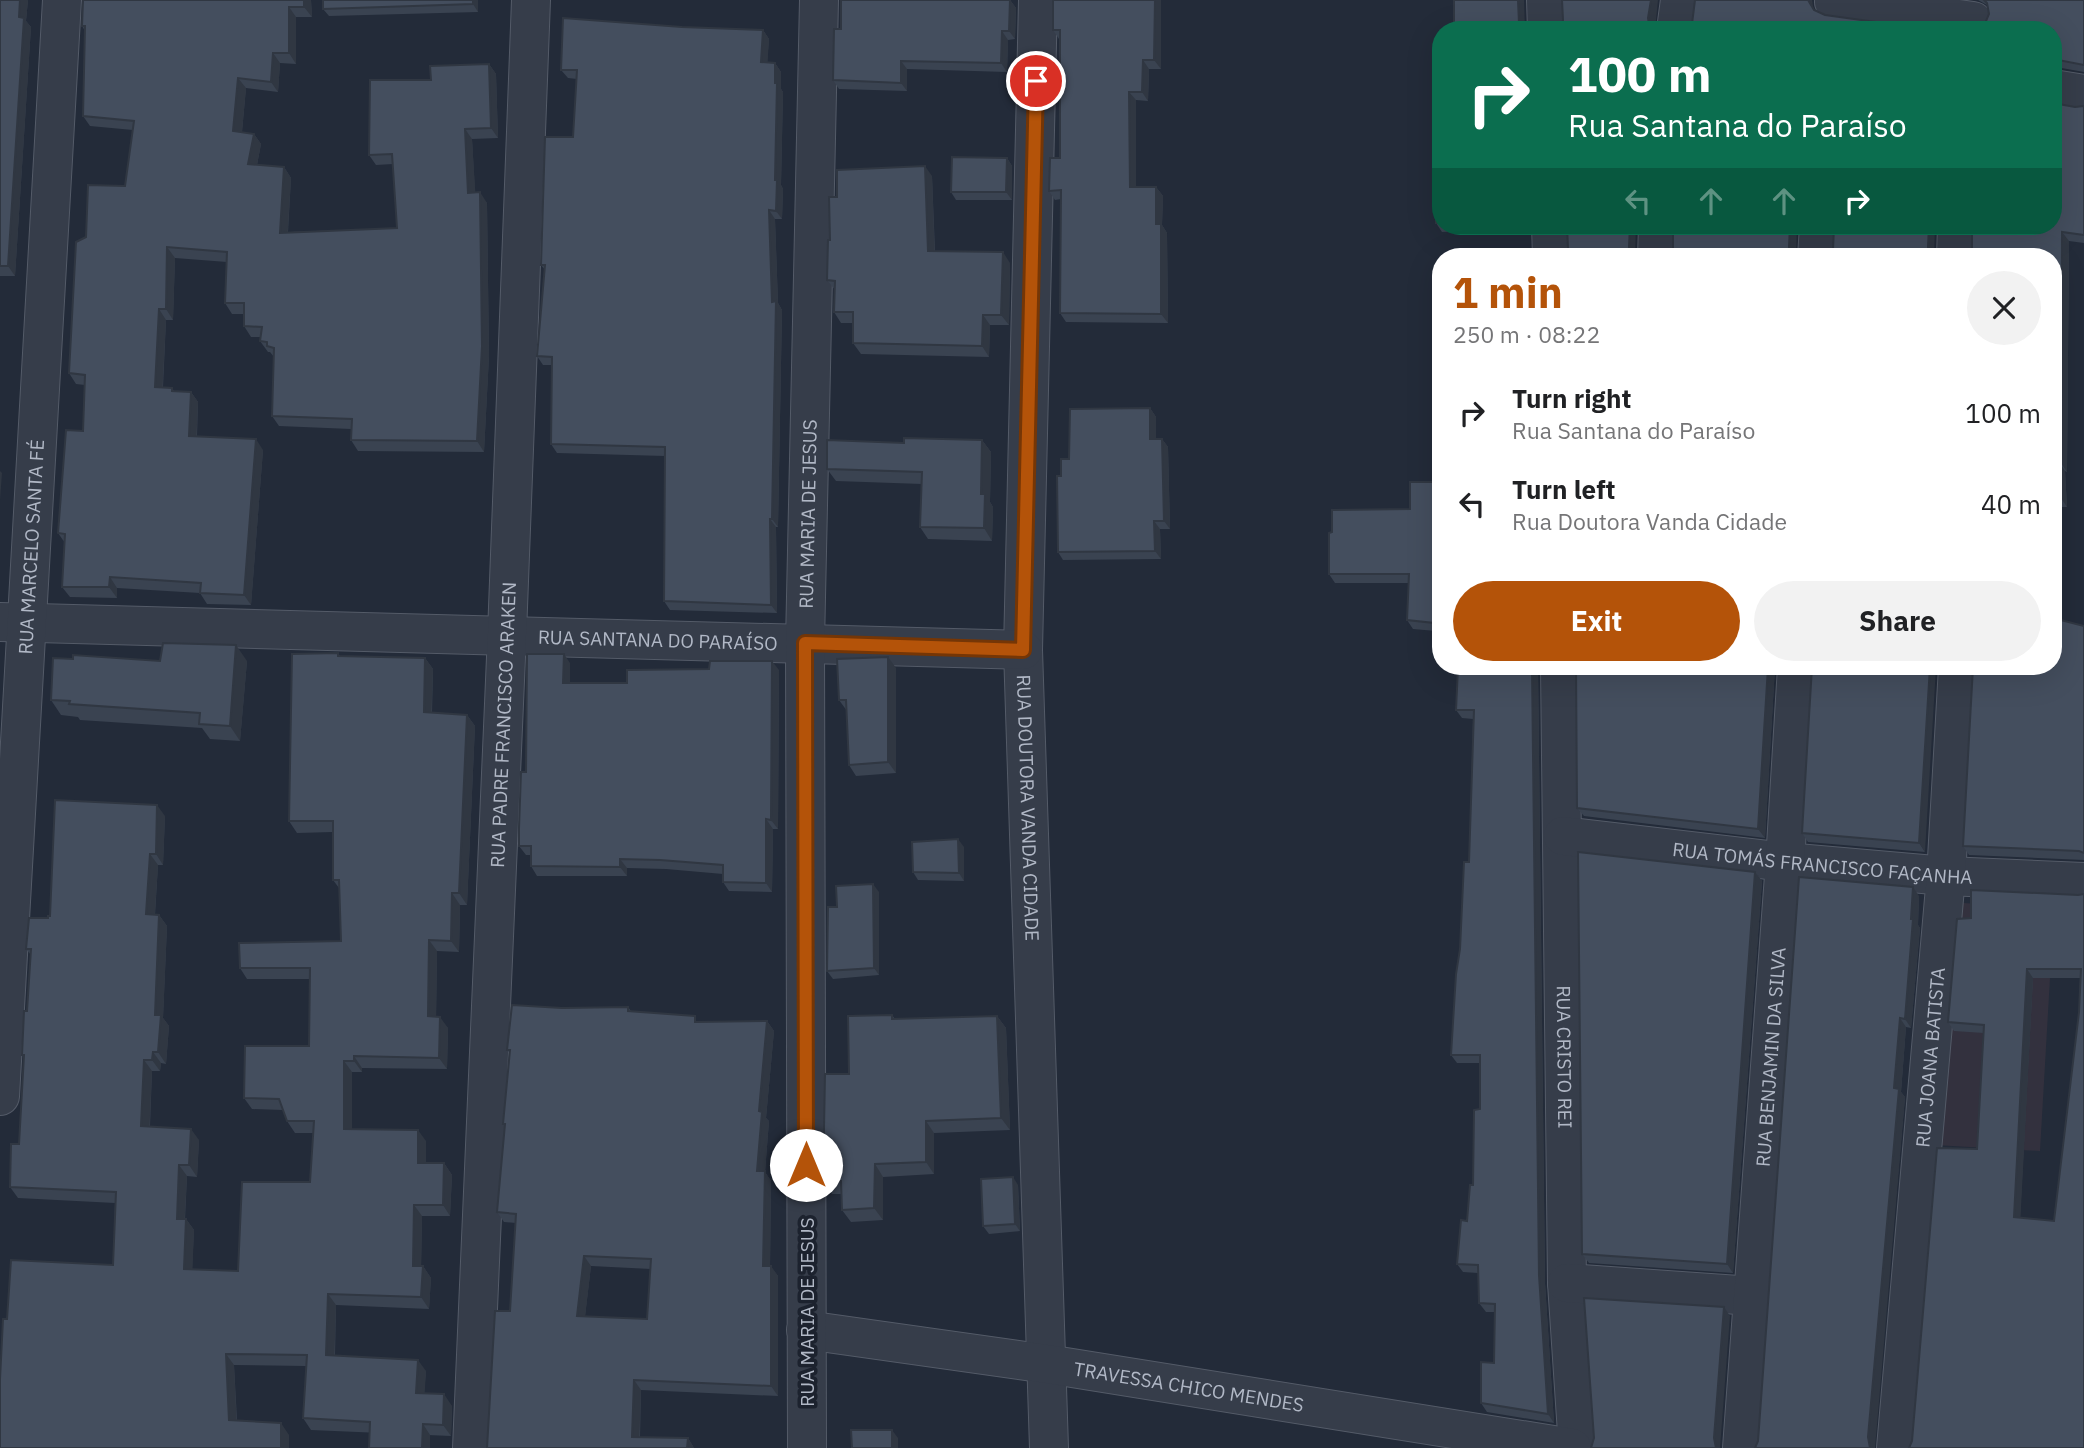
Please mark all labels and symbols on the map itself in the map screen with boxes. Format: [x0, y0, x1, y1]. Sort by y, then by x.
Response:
pin [1006, 51, 1066, 111]
street label: RUA MARIA DE JESUS [794, 419, 822, 609]
street label: RUA MARCELO SANTA FÉ [13, 439, 49, 655]
street label: RUA PADRE FRANCISCO ARAKEN [485, 581, 521, 868]
street label: RUA SANTANA DO PARAÍSO [538, 625, 778, 655]
street label: RUA DOUTORA VANDA CIDADE [1012, 674, 1044, 941]
street label: RUA TOMÁS FRANCISCO FAÇANHA [1671, 837, 1973, 889]
street label: RUA BENJAMIN DA SILVA [1751, 946, 1791, 1168]
street label: RUA JOANA BATISTA [1910, 966, 1950, 1148]
street label: RUA CRISTO REI [1552, 985, 1577, 1129]
position arrow [769, 1128, 843, 1202]
street label: RUA MARIA DE JESUS [795, 1217, 819, 1407]
street label: TRAVESSA CHICO MENDES [1072, 1356, 1306, 1417]

